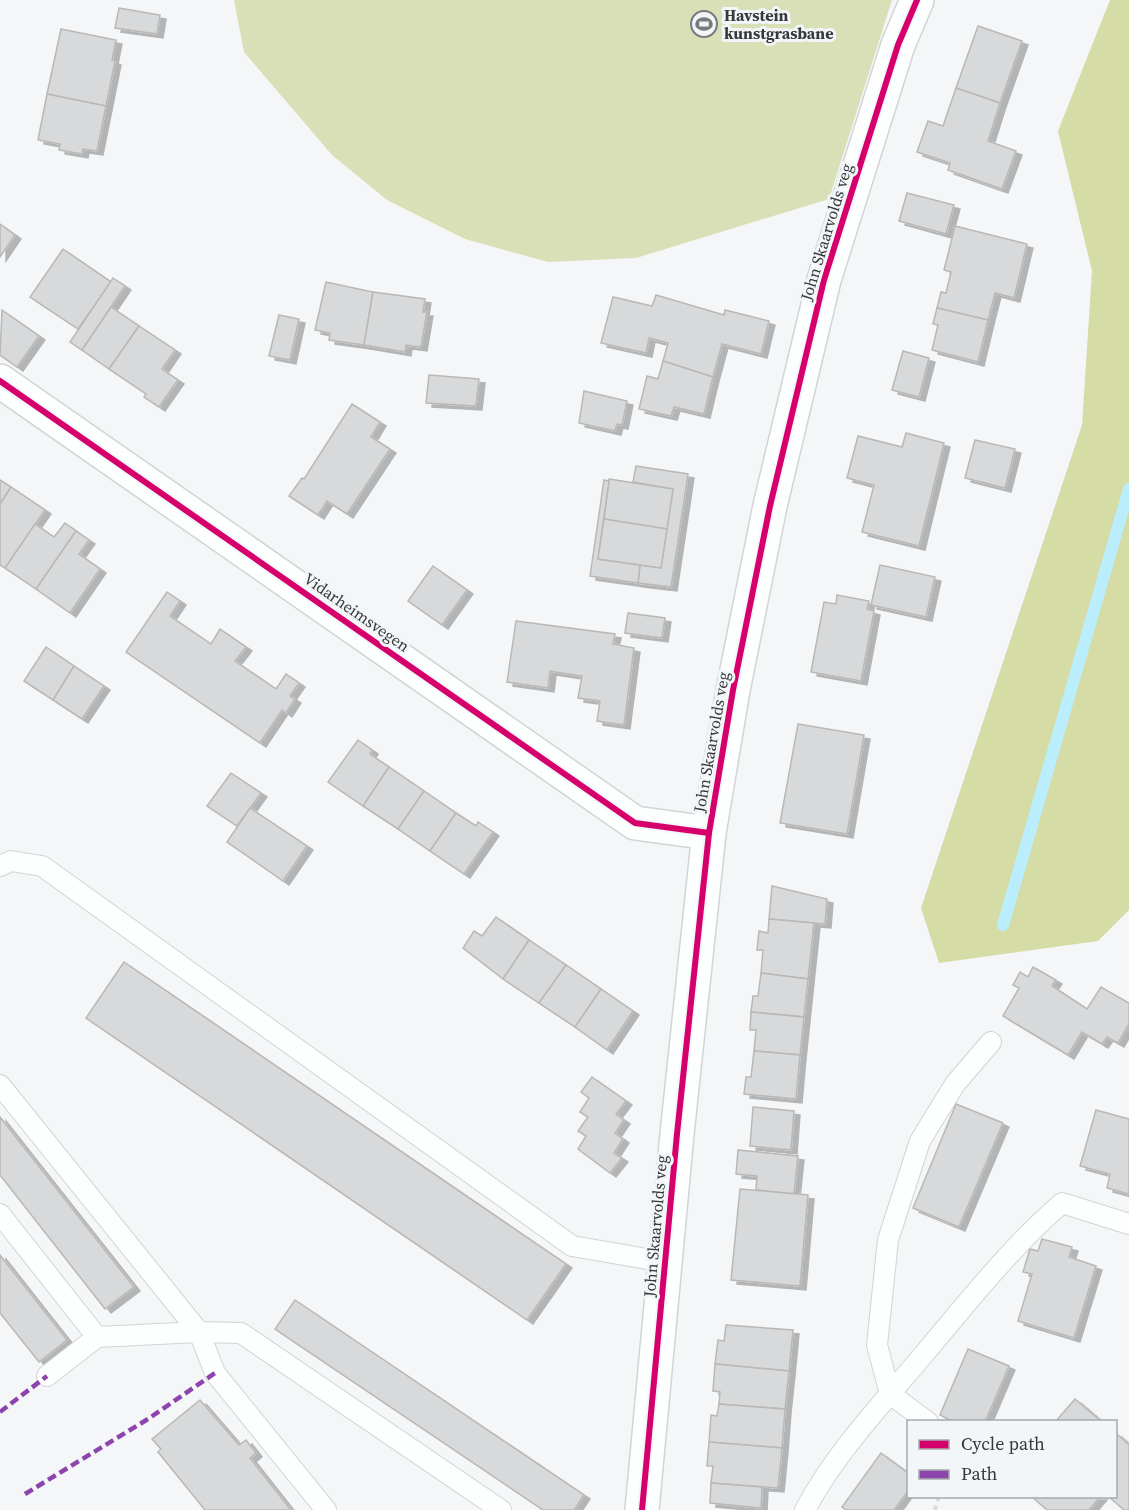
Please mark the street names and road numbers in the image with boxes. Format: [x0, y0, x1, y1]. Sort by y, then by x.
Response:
street label: John Skaarvolds veg [794, 161, 857, 304]
street label: Vidarheimsvegen [300, 567, 415, 657]
street label: John Skaarvolds veg [688, 670, 734, 815]
street label: John Skaarvolds veg [638, 1154, 672, 1299]

